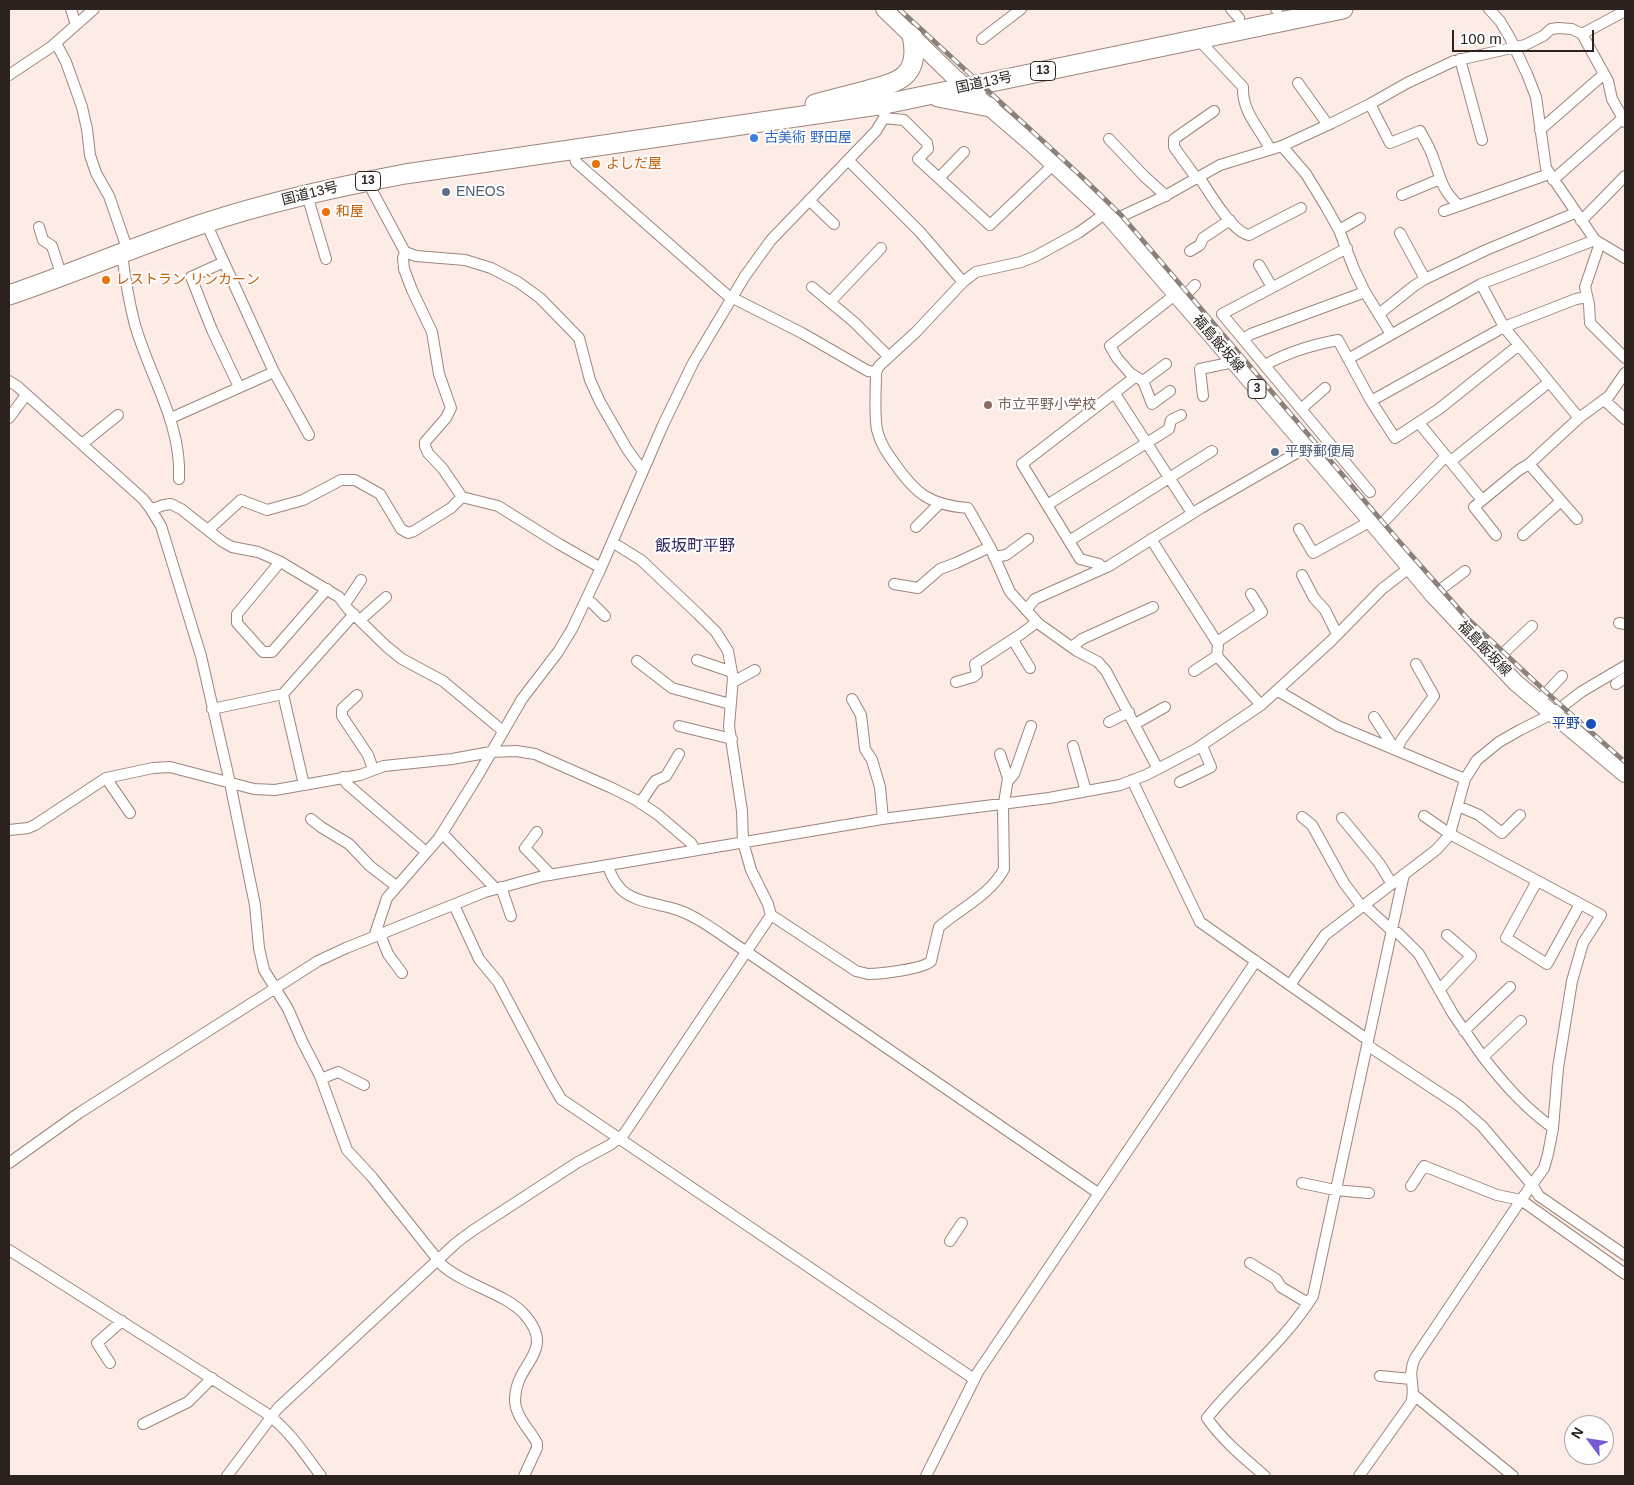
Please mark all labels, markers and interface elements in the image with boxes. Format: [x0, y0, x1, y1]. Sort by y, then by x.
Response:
scale bar [1454, 20, 1596, 52]
text: 100 m [1460, 30, 1502, 47]
road number: 13 [1030, 61, 1056, 80]
street label: 国道13号 [954, 69, 1014, 97]
place label: 古美術 野田屋 [764, 130, 852, 146]
marker: 古美術 野田屋 [748, 132, 760, 144]
place label: よしだ屋 [606, 156, 662, 172]
marker: よしだ屋 [590, 158, 602, 170]
road number: 13 [356, 172, 380, 190]
street label: 国道13号 [280, 179, 340, 209]
place label: ENEOS [456, 184, 505, 200]
marker: ENEOS [440, 186, 452, 198]
place label: 和屋 [336, 204, 364, 220]
marker: 和屋 [320, 206, 332, 218]
place label: レストラン リンカーン [116, 272, 260, 288]
marker: レストラン リンカーン [100, 274, 112, 286]
street label: 福島飯坂線 [1189, 312, 1247, 376]
road number: 3 [1248, 379, 1266, 398]
place label: 市立平野小学校 [998, 397, 1096, 413]
marker: 市立平野小学校 [982, 399, 994, 411]
place label: 平野郵便局 [1285, 444, 1355, 460]
marker: 平野郵便局 [1269, 446, 1281, 458]
district label: 飯坂町平野 [655, 537, 735, 557]
street label: 福島飯坂線 [1454, 618, 1514, 680]
place label: 平野 [1552, 716, 1580, 732]
marker: 平野 [1584, 717, 1598, 731]
north arrow [1564, 1415, 1614, 1465]
text: N [1568, 1424, 1586, 1441]

